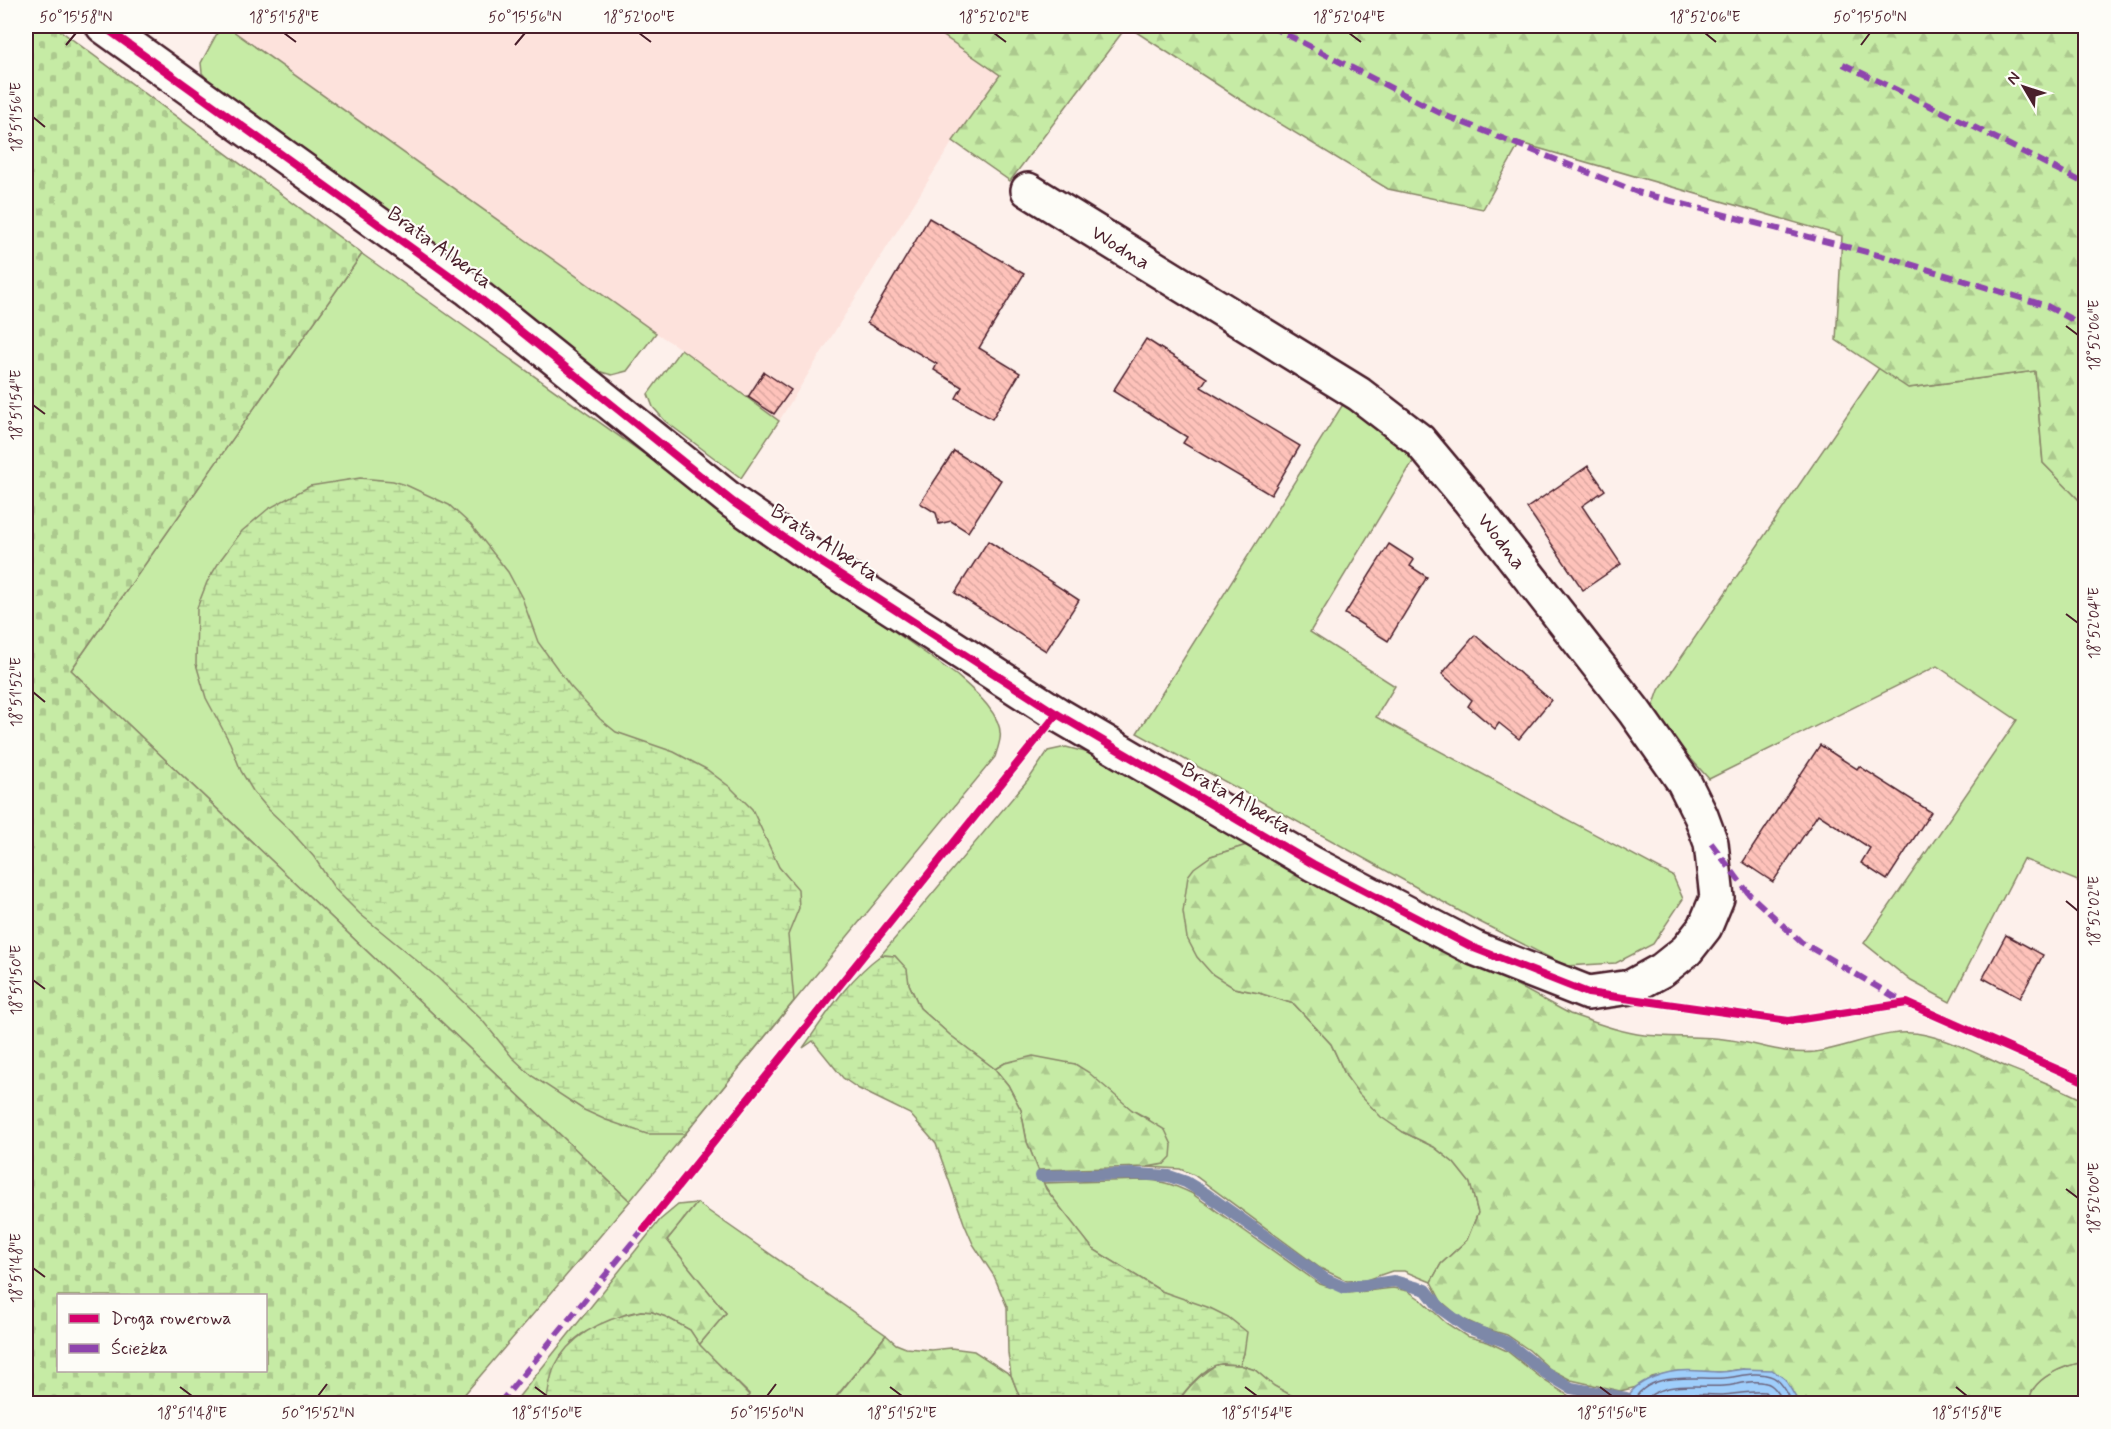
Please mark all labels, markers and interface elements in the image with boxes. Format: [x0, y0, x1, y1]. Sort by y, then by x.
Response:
text: 50°15'58"N [39, 8, 113, 28]
text: 18°51'58"E [249, 8, 319, 28]
text: 50°15'56"N [488, 8, 562, 28]
text: 18°52'00"E [603, 8, 675, 28]
text: 18°52'02"E [959, 8, 1030, 28]
text: 18°52'04"E [1313, 8, 1385, 28]
text: 18°52'06"E [1670, 8, 1741, 28]
text: 50°15'50"N [1833, 8, 1907, 28]
north arrow [1994, 57, 2054, 117]
text: N [2002, 68, 2025, 89]
text: 18°51'56"E [7, 82, 27, 152]
street label: Brata Alberta [381, 200, 498, 295]
street label: Wodna [1086, 219, 1155, 277]
text: 18°52'06"E [2085, 299, 2105, 371]
text: 18°51'54"E [7, 369, 27, 440]
street label: Brata Alberta [765, 497, 884, 588]
street label: Wodna [1470, 508, 1532, 576]
text: 18°52'04"E [2085, 587, 2105, 659]
text: 18°51'52"E [7, 657, 27, 727]
street label: Brata Alberta [1176, 756, 1297, 842]
text: 18°52'02"E [2085, 875, 2105, 946]
text: 18°51'50"E [7, 945, 27, 1015]
text: 18°52'00"E [2085, 1162, 2105, 1234]
text: 18°51'48"E [7, 1233, 27, 1303]
legend [57, 1294, 267, 1372]
text: Droga rowerowa [111, 1307, 231, 1331]
text: Ścieżka [111, 1337, 168, 1361]
text: 18°51'48"E [157, 1404, 227, 1424]
text: 50°15'52"N [282, 1404, 354, 1424]
text: 18°51'50"E [512, 1404, 582, 1424]
text: 50°15'50"N [730, 1404, 804, 1424]
text: 18°51'52"E [867, 1404, 937, 1424]
text: 18°51'54"E [1222, 1404, 1293, 1424]
text: 18°51'56"E [1577, 1404, 1647, 1424]
text: 18°51'58"E [1932, 1404, 2002, 1424]

